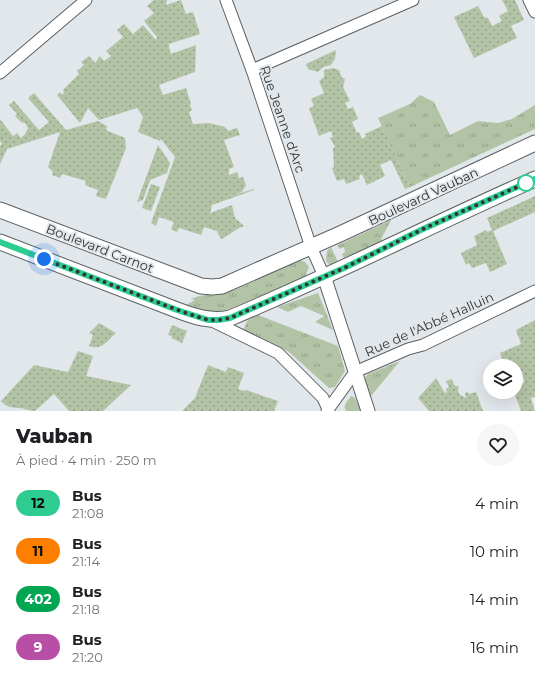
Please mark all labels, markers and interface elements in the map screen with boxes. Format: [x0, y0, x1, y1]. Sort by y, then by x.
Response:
street label: Rue Jeanne d'Arc [257, 63, 309, 175]
street label: Boulevard Vauban [365, 163, 481, 229]
unlabelled marker [517, 174, 535, 192]
street label: Boulevard Carnot [44, 220, 156, 276]
your location [34, 249, 54, 269]
street label: Rue de l'Abbé Halluin [362, 288, 496, 360]
map controls [483, 359, 523, 399]
button: layers [483, 359, 523, 399]
button: heart [477, 424, 519, 466]
text: Vauban [16, 425, 93, 448]
text: À pied · 4 min · 250 m [16, 452, 157, 468]
text: Bus [72, 486, 102, 505]
text: 12 [31, 494, 45, 512]
text: 4 min [475, 494, 519, 513]
text: 21:08 [72, 505, 104, 521]
text: Bus [72, 534, 102, 553]
text: 11 [33, 542, 43, 560]
text: 10 min [470, 542, 519, 561]
text: 21:14 [72, 553, 100, 569]
text: Bus [72, 582, 102, 601]
text: 402 [24, 590, 52, 608]
text: 14 min [470, 590, 519, 609]
text: 21:18 [72, 601, 100, 617]
text: Bus [72, 630, 102, 649]
text: 9 [34, 638, 42, 656]
text: 16 min [470, 638, 519, 657]
text: 21:20 [72, 649, 103, 665]

